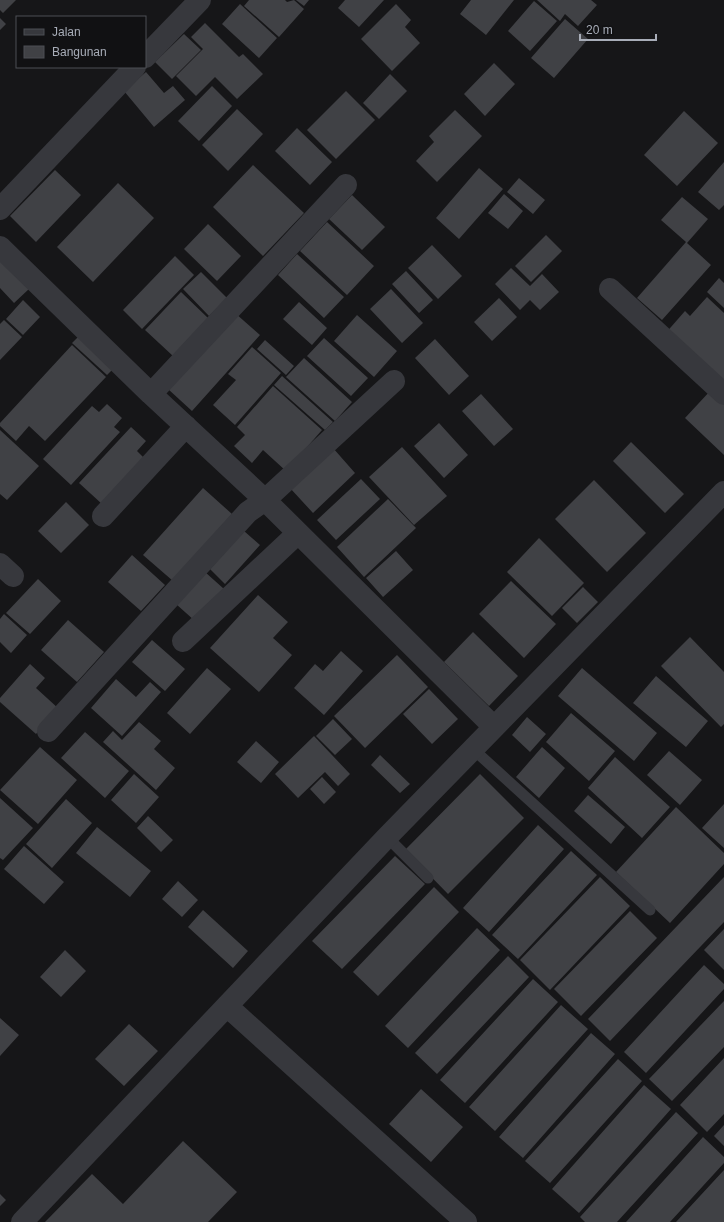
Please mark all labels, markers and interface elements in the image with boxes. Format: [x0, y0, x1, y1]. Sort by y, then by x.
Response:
legend [16, 16, 146, 68]
scale bar [580, 16, 656, 42]
text: 20 m [586, 23, 613, 37]
text: Jalan [52, 25, 81, 39]
text: Bangunan [52, 45, 107, 59]

